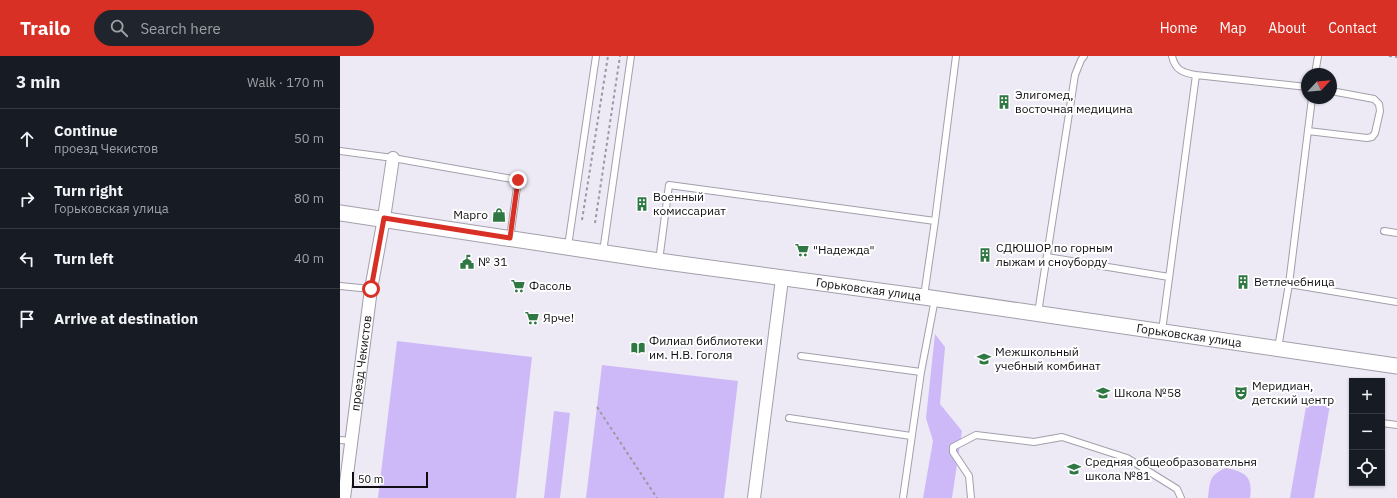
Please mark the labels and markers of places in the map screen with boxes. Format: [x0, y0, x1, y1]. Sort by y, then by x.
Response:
place label: Элигомед, восточная медицина [1015, 87, 1133, 116]
building icon: Элигомед, восточная медицина [996, 94, 1012, 110]
place label: Военный комиссариат [653, 189, 726, 218]
building icon: Военный комиссариат [634, 196, 650, 212]
place label: Марго [453, 207, 488, 222]
shop icon: Марго [491, 207, 507, 223]
place label: СДЮШОР по горным лыжам и сноуборду [996, 240, 1113, 269]
supermarket icon: "Надежда" [794, 242, 810, 258]
place label: "Надежда" [813, 242, 875, 257]
building icon: СДЮШОР по горным лыжам и сноуборду [977, 247, 993, 263]
public building icon: № 31 [459, 254, 475, 270]
place label: № 31 [478, 254, 508, 269]
building icon: Ветлечебница [1235, 274, 1251, 290]
place label: Ветлечебница [1254, 274, 1335, 289]
supermarket icon: Фасоль [510, 278, 526, 294]
place label: Фасоль [529, 278, 571, 293]
supermarket icon: Ярче! [524, 310, 540, 326]
place label: Ярче! [543, 310, 574, 325]
place label: Филиал библиотеки им. Н.В. Гоголя [649, 333, 763, 362]
library icon: Филиал библиотеки им. Н.В. Гоголя [630, 340, 646, 356]
place label: Межшкольный учебный комбинат [995, 344, 1101, 373]
school or university icon: Межшкольный учебный комбинат [976, 351, 992, 367]
place label: Меридиан, детский центр [1252, 378, 1334, 407]
school or university icon: Школа №58 [1095, 385, 1111, 401]
place label: Школа №58 [1114, 385, 1181, 400]
theatre icon: Меридиан, детский центр [1233, 385, 1249, 401]
place label: Средняя общеобразовательня школа №81 [1085, 454, 1257, 483]
school or university icon: Средняя общеобразовательня школа №81 [1066, 461, 1082, 477]

